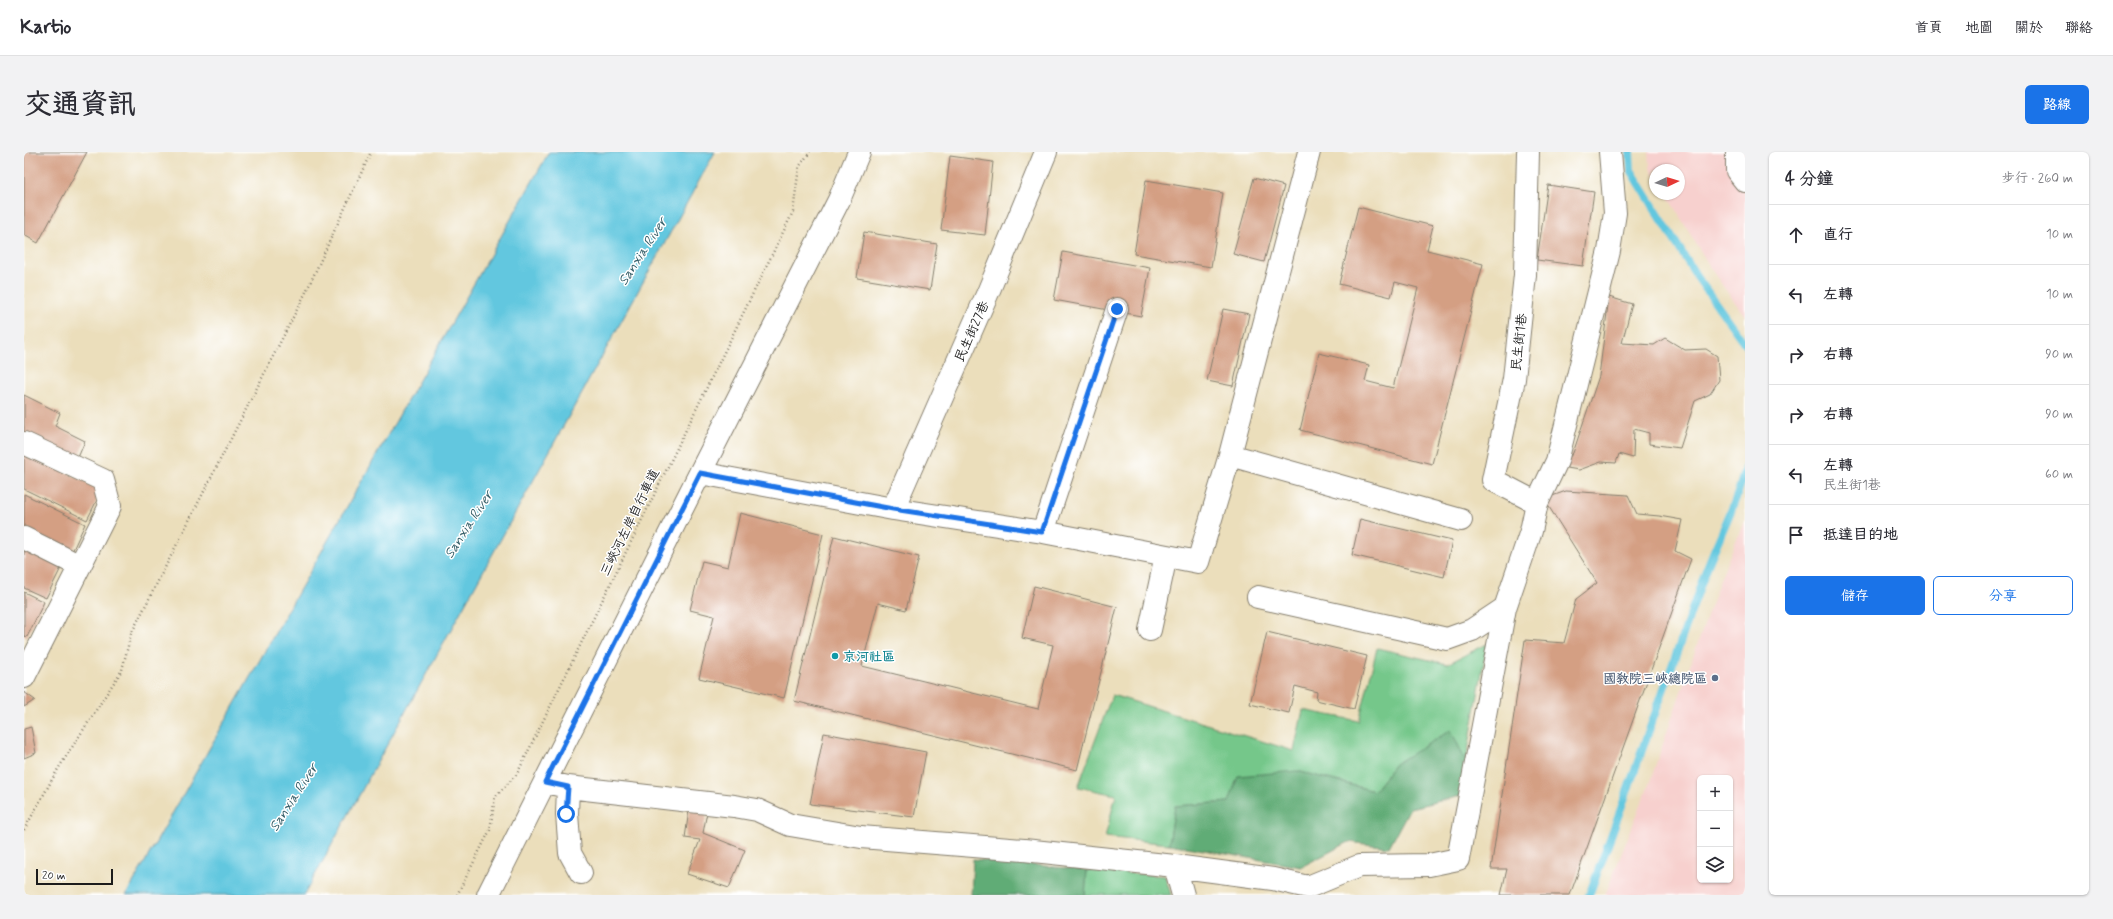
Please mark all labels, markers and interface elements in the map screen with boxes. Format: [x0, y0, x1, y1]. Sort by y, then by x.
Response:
text: Kartio [20, 15, 71, 40]
text: 首頁 [1915, 19, 1943, 37]
text: 地圖 [1965, 19, 1993, 37]
text: 關於 [2015, 19, 2043, 37]
text: 聯絡 [2065, 19, 2093, 37]
button: 路線 [2025, 85, 2089, 124]
text: 交通資訊 [24, 87, 136, 124]
north arrow [1649, 164, 1685, 200]
text: 4 分鐘 [1785, 168, 1833, 190]
text: 步行 · 260 m [2002, 170, 2073, 187]
water label: Sanxia River [614, 212, 673, 289]
icon: ahead [1785, 224, 1807, 246]
text: 直行 [1823, 225, 1853, 245]
text: 10 m [2046, 226, 2073, 243]
icon: left [1785, 284, 1807, 306]
text: 左轉 [1823, 285, 1853, 305]
text: 10 m [2046, 286, 2073, 303]
street label: 民生街27巷 [951, 298, 993, 365]
route end [1108, 300, 1126, 318]
street label: 民生街1巷 [1508, 313, 1531, 372]
icon: right [1785, 344, 1807, 366]
text: 右轉 [1823, 345, 1853, 365]
text: 90 m [2045, 346, 2073, 363]
icon: right [1785, 404, 1807, 426]
text: 右轉 [1823, 405, 1853, 425]
text: 90 m [2045, 406, 2073, 423]
text: 左轉 [1823, 456, 1853, 476]
icon: left [1785, 464, 1807, 486]
street label: 三峽河左岸自行車道 [597, 466, 664, 579]
text: 60 m [2045, 466, 2073, 483]
text: 民生街1巷 [1823, 477, 1881, 494]
water label: Sanxia River [440, 485, 499, 562]
icon: arrive [1785, 524, 1807, 546]
text: 抵達目的地 [1823, 525, 1898, 545]
button: 儲存 [1785, 576, 1925, 615]
button: 分享 [1933, 576, 2073, 615]
place label: 京河社區 [843, 649, 895, 666]
marker: 京河社區 [830, 651, 840, 661]
place label: 國教院三峽總院區 [1603, 671, 1707, 688]
marker: 國教院三峽總院區 [1710, 673, 1720, 683]
water label: Sanxia River [265, 758, 324, 835]
map controls [1697, 775, 1733, 883]
button: + [1697, 775, 1733, 811]
route start [557, 805, 575, 823]
button: − [1697, 811, 1733, 847]
button: layers [1697, 847, 1733, 883]
scale bar [36, 867, 113, 886]
text: 20 m [42, 869, 65, 883]

